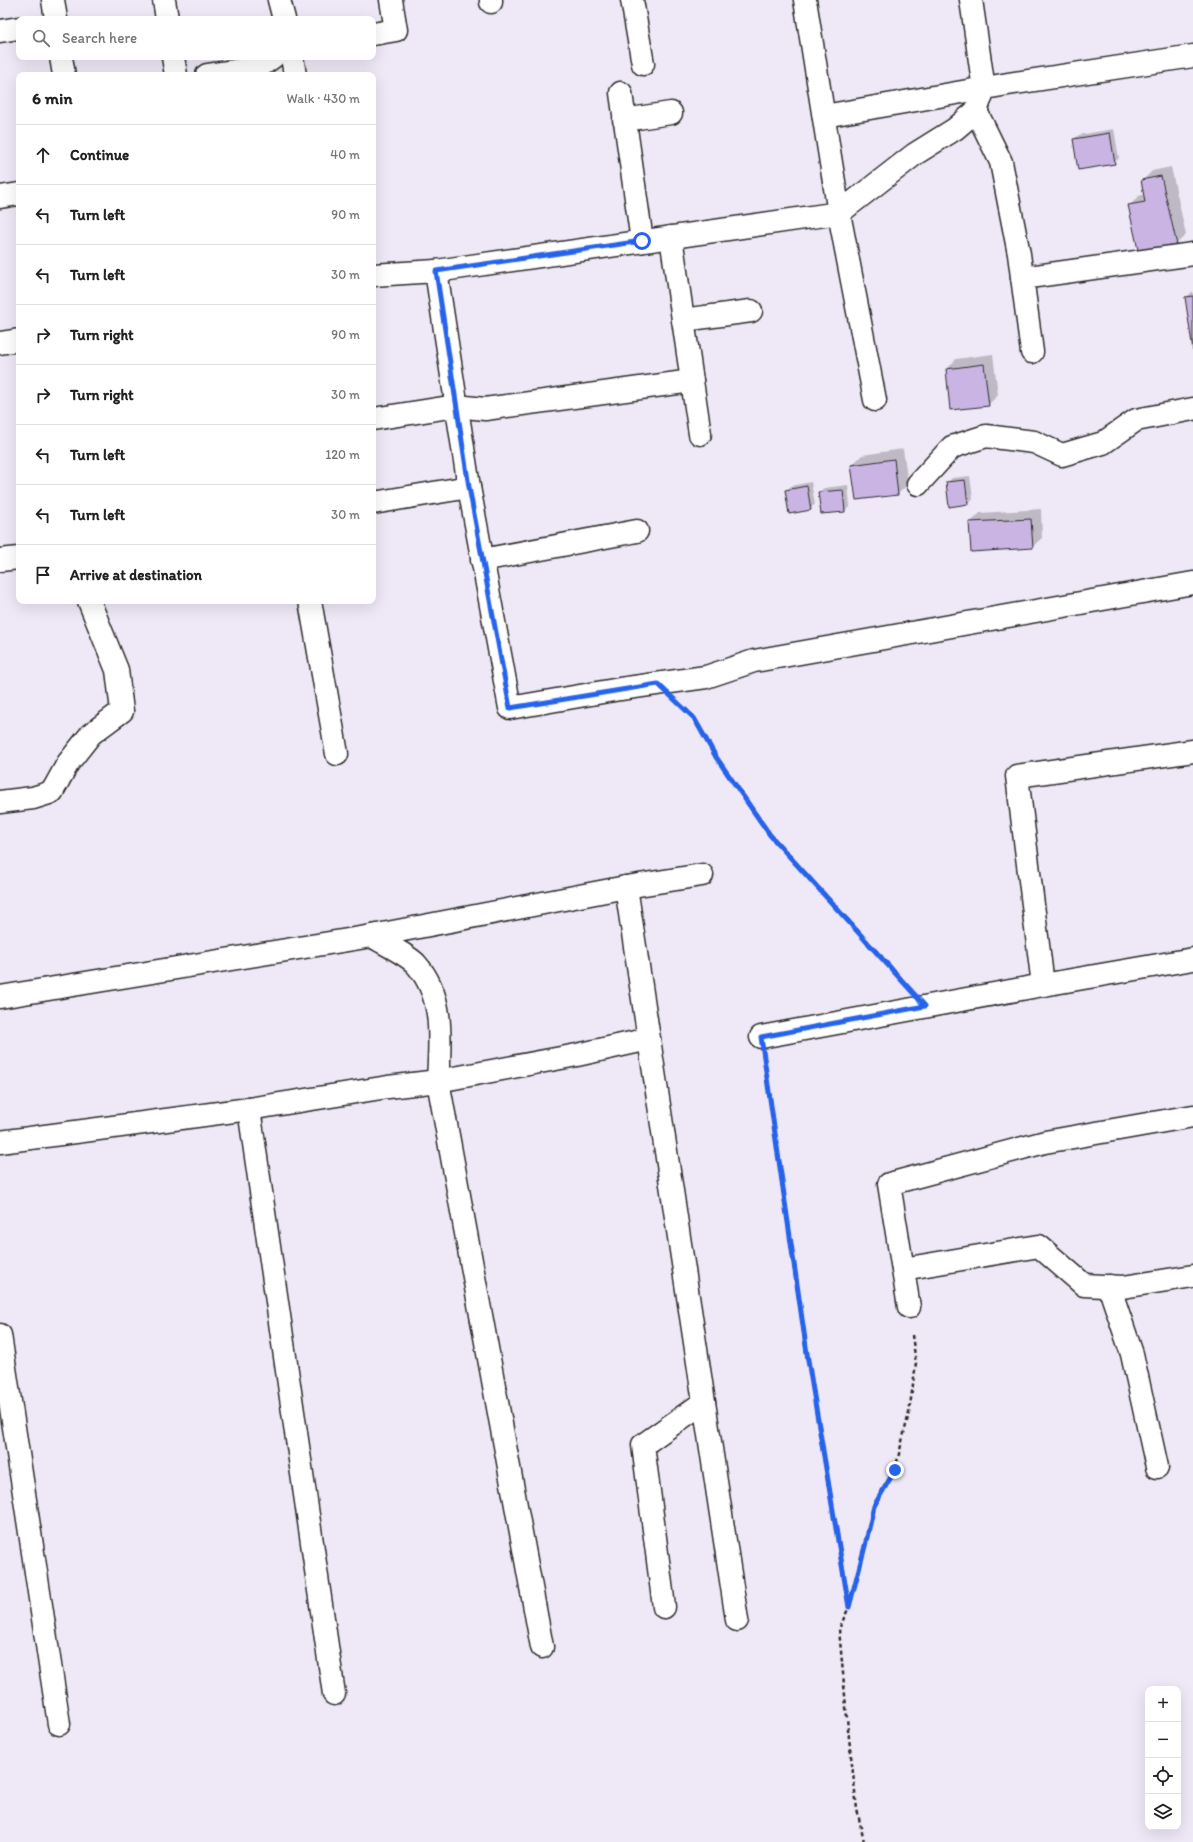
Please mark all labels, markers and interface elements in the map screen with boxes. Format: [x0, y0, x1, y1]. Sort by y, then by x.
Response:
search box [16, 16, 376, 60]
icon: search [30, 27, 52, 49]
text: Search here [62, 29, 137, 47]
text: 6 min [32, 88, 73, 108]
text: Walk · 430 m [287, 91, 360, 106]
icon: ahead [32, 144, 54, 166]
text: Continue [70, 146, 129, 164]
text: 40 m [330, 147, 360, 162]
icon: left [32, 204, 54, 226]
text: Turn left [70, 206, 125, 224]
text: 90 m [331, 207, 360, 222]
route start [633, 232, 651, 250]
icon: left [32, 264, 54, 286]
text: Turn left [70, 266, 125, 284]
text: 30 m [331, 267, 360, 282]
icon: right [32, 324, 54, 346]
text: Turn right [70, 326, 134, 344]
text: 90 m [331, 327, 360, 342]
icon: right [32, 384, 54, 406]
text: Turn right [70, 386, 134, 404]
text: 30 m [331, 387, 360, 402]
icon: left [32, 444, 54, 466]
text: Turn left [70, 446, 125, 464]
text: 120 m [325, 447, 360, 462]
icon: left [32, 504, 54, 526]
text: Turn left [70, 506, 125, 524]
text: 30 m [331, 507, 360, 522]
icon: arrive [32, 564, 54, 586]
text: Arrive at destination [70, 566, 202, 584]
route end [886, 1461, 904, 1479]
map controls [1145, 1686, 1181, 1830]
button: + [1145, 1686, 1181, 1722]
button: − [1145, 1722, 1181, 1758]
button: locate [1145, 1758, 1181, 1794]
button: layers [1145, 1794, 1181, 1830]

